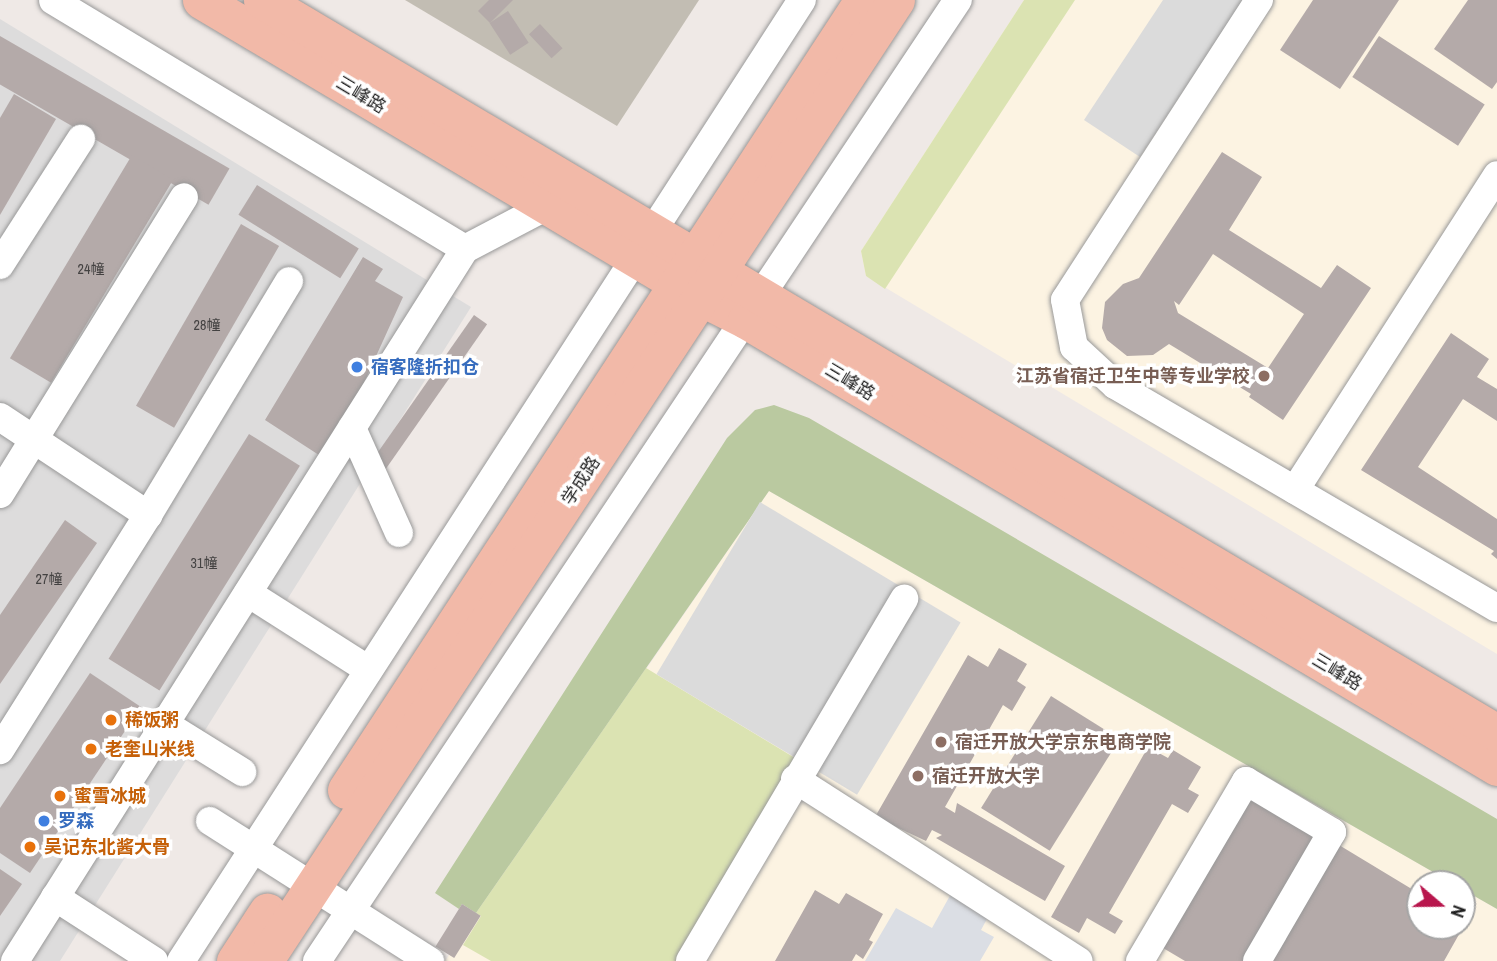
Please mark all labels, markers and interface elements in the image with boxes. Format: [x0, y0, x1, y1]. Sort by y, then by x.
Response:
street label: 三峰路 [332, 72, 390, 118]
house number: 24幢 [78, 261, 104, 277]
house number: 28幢 [194, 317, 220, 333]
place label: 宿客隆折扣仓 [371, 356, 479, 378]
marker: 宿客隆折扣仓 [349, 359, 365, 375]
street label: 三峰路 [821, 359, 879, 405]
place label: 江苏省宿迁卫生中等专业学校 [1016, 365, 1250, 387]
marker: 江苏省宿迁卫生中等专业学校 [1256, 368, 1272, 384]
street label: 学成路 [557, 452, 605, 510]
house number: 31幢 [191, 555, 217, 571]
house number: 27幢 [36, 571, 62, 587]
street label: 三峰路 [1308, 649, 1366, 695]
place label: 稀饭粥 [125, 709, 179, 731]
marker: 稀饭粥 [103, 712, 119, 728]
place label: 宿迁开放大学京东电商学院 [955, 731, 1171, 753]
marker: 宿迁开放大学京东电商学院 [933, 734, 949, 750]
place label: 老奎山米线 [105, 738, 195, 760]
marker: 老奎山米线 [83, 741, 99, 757]
place label: 宿迁开放大学 [932, 765, 1040, 787]
marker: 宿迁开放大学 [910, 768, 926, 784]
place label: 蜜雪冰城 [74, 785, 146, 807]
marker: 蜜雪冰城 [52, 788, 68, 804]
place label: 罗森 [58, 810, 94, 832]
marker: 罗森 [36, 813, 52, 829]
place label: 吴记东北酱大骨 [44, 836, 170, 858]
marker: 吴记东北酱大骨 [22, 839, 38, 855]
north arrow [1406, 870, 1476, 940]
text: N [1445, 902, 1473, 921]

